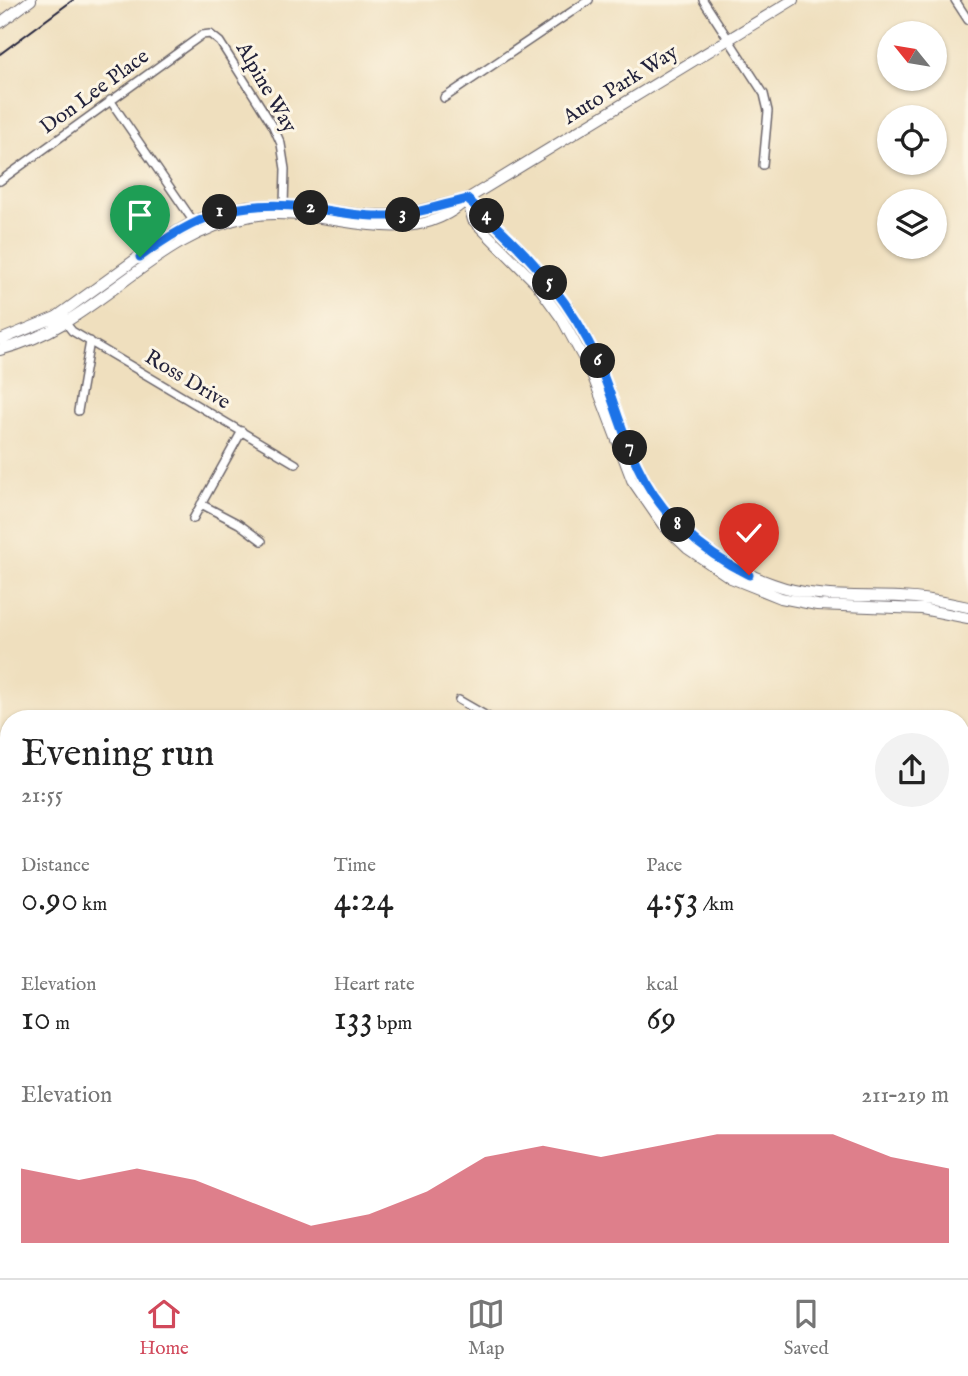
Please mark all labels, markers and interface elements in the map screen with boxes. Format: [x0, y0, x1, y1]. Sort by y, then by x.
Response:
north arrow [877, 21, 947, 91]
map controls [877, 21, 947, 259]
street label: Alpine Way [228, 37, 303, 138]
street label: Auto Park Way [557, 39, 684, 132]
street label: Don Lee Place [35, 43, 155, 141]
button: locate [877, 105, 947, 175]
pin [110, 185, 170, 257]
button: layers [877, 189, 947, 259]
pin: 2 [294, 190, 328, 226]
pin: 1 [202, 194, 238, 230]
text: 2 [306, 195, 315, 219]
icon: arrive [121, 196, 159, 234]
pin: 3 [386, 198, 420, 232]
pin: 4 [470, 198, 504, 234]
text: 1 [216, 199, 223, 223]
text: 3 [399, 202, 406, 226]
text: 4 [482, 203, 491, 227]
pin: 5 [532, 266, 568, 300]
text: 5 [546, 270, 553, 294]
street label: Ross Drive [139, 344, 235, 417]
pin: 6 [580, 344, 616, 378]
text: 6 [593, 348, 602, 372]
pin: 7 [612, 430, 648, 466]
text: 7 [625, 435, 634, 459]
pin [719, 503, 779, 575]
pin: 8 [660, 508, 696, 542]
text: 8 [674, 512, 681, 536]
icon: check [730, 514, 768, 552]
text: Evening run [21, 731, 215, 779]
button: share [875, 733, 949, 807]
text: 21:55 [21, 781, 63, 810]
text: Distance [21, 854, 90, 878]
text: Time [334, 854, 376, 878]
text: Pace [646, 854, 682, 878]
text: 0.90 [21, 878, 78, 923]
text: 4:24 [334, 878, 394, 923]
text: 4:53 [646, 878, 698, 923]
text: km [78, 893, 107, 917]
text: /km [698, 893, 734, 917]
text: Elevation [21, 973, 96, 997]
text: Heart rate [334, 973, 415, 997]
text: kcal [646, 973, 678, 997]
text: 10 [21, 997, 51, 1042]
text: 133 [334, 997, 373, 1042]
text: 69 [646, 997, 676, 1042]
text: m [51, 1012, 70, 1036]
text: bpm [373, 1012, 412, 1036]
text: Elevation [21, 1081, 112, 1110]
text: 211–219 m [861, 1081, 949, 1110]
tab: Home [139, 1295, 189, 1361]
tab: Map [467, 1295, 505, 1361]
tab: Saved [784, 1295, 829, 1361]

